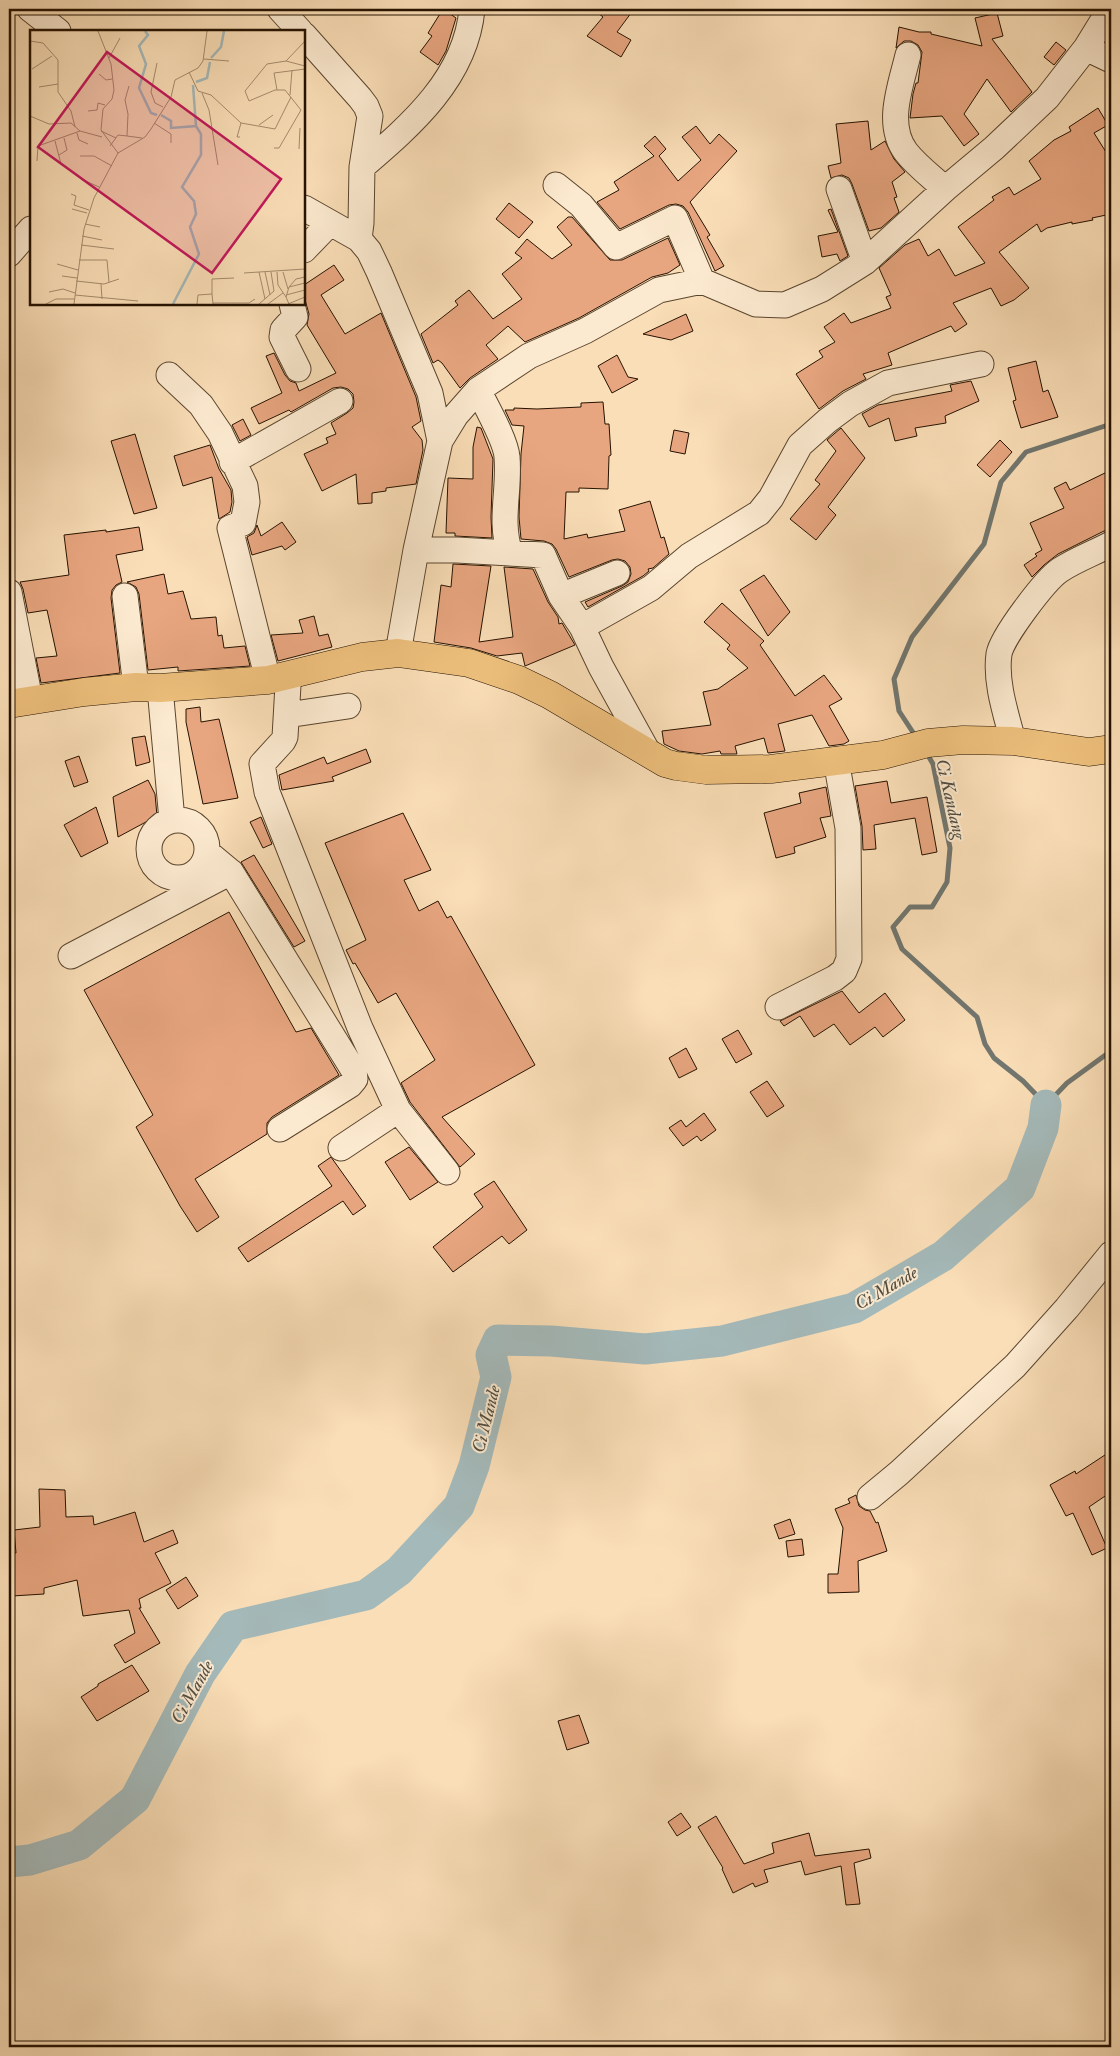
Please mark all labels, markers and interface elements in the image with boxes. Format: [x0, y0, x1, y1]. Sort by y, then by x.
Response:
inset map [30, 30, 305, 305]
water label: Ci Kandang [930, 757, 971, 843]
water label: Ci Mande [851, 1261, 923, 1316]
water label: Ci Mande [467, 1382, 506, 1455]
water label: Ci Mande [166, 1656, 220, 1728]

